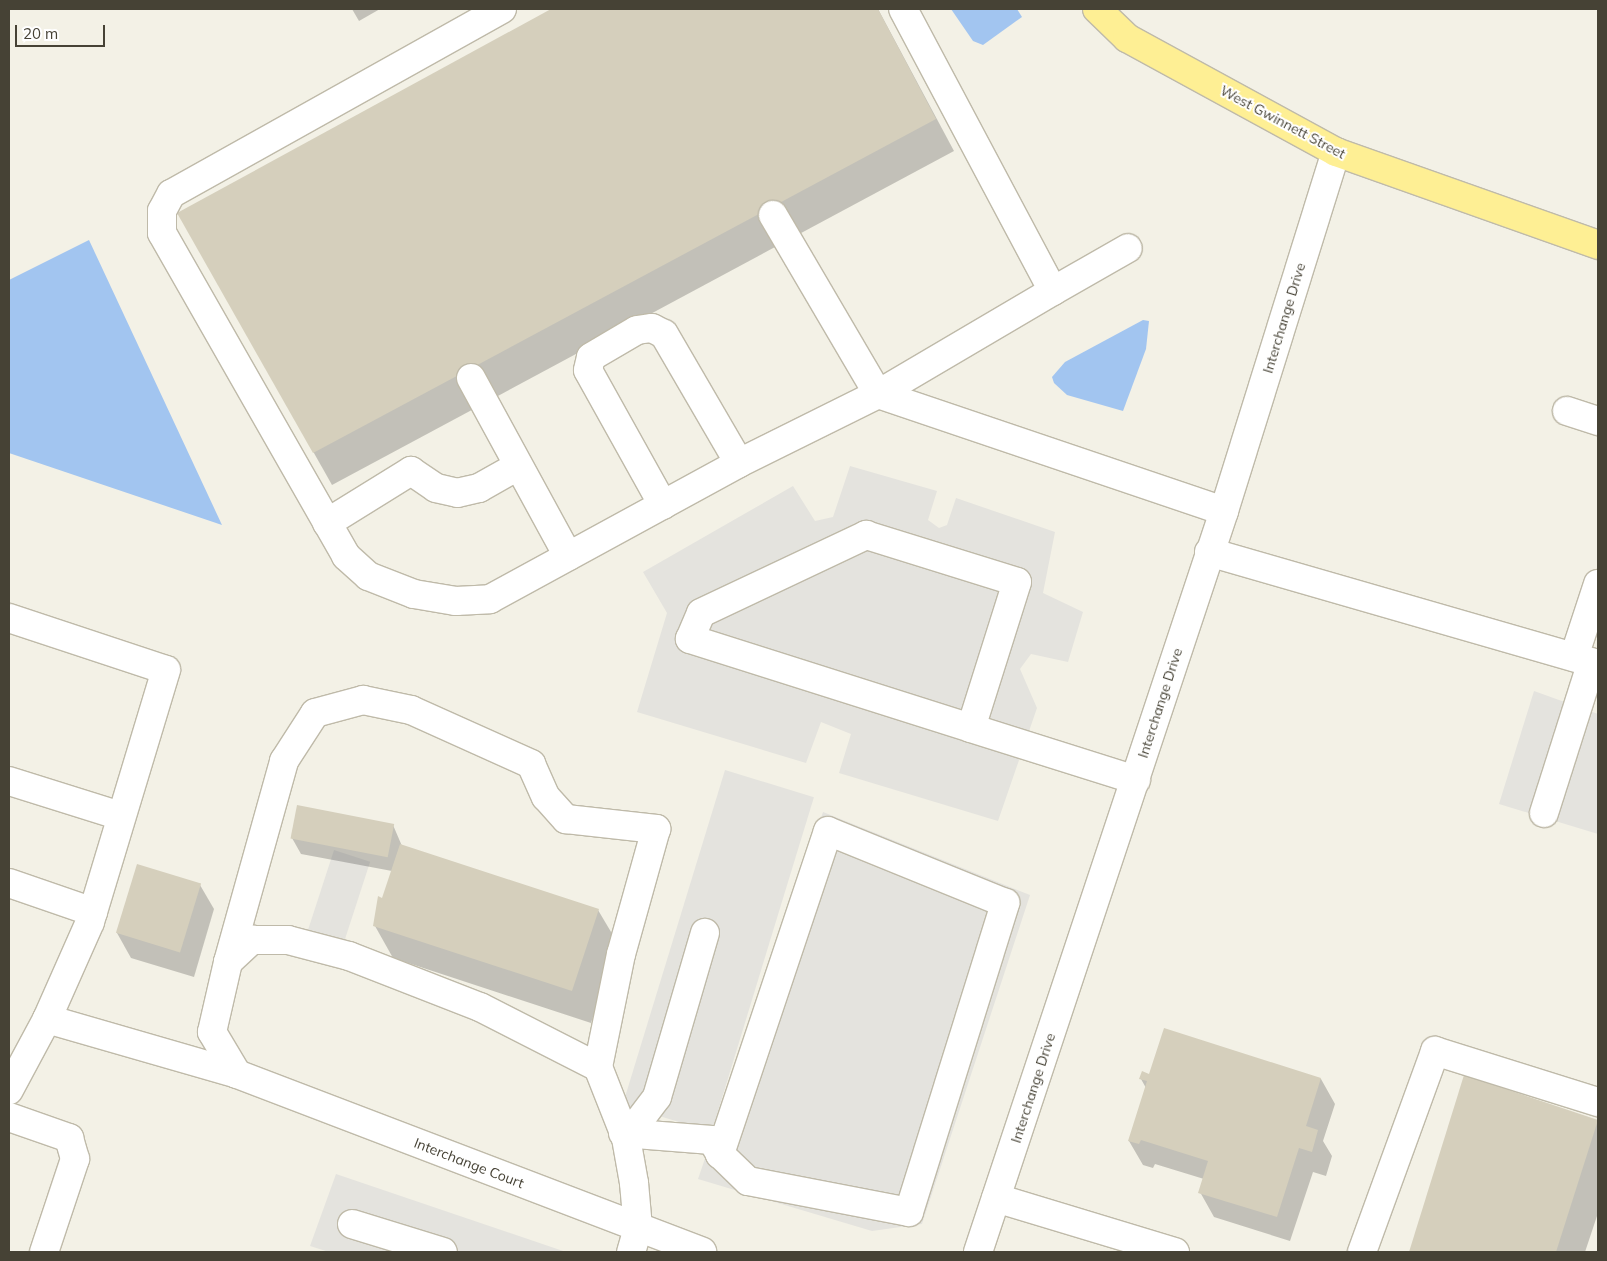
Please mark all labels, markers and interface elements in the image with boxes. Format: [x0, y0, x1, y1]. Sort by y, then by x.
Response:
scale bar [18, 15, 108, 47]
text: 20 m [23, 24, 58, 43]
street label: West Gwinnett Street [1217, 82, 1349, 162]
street label: Interchange Drive [1259, 261, 1309, 375]
street label: Interchange Drive [1134, 646, 1186, 760]
street label: Interchange Drive [1007, 1031, 1059, 1145]
street label: Interchange Court [412, 1134, 526, 1192]

